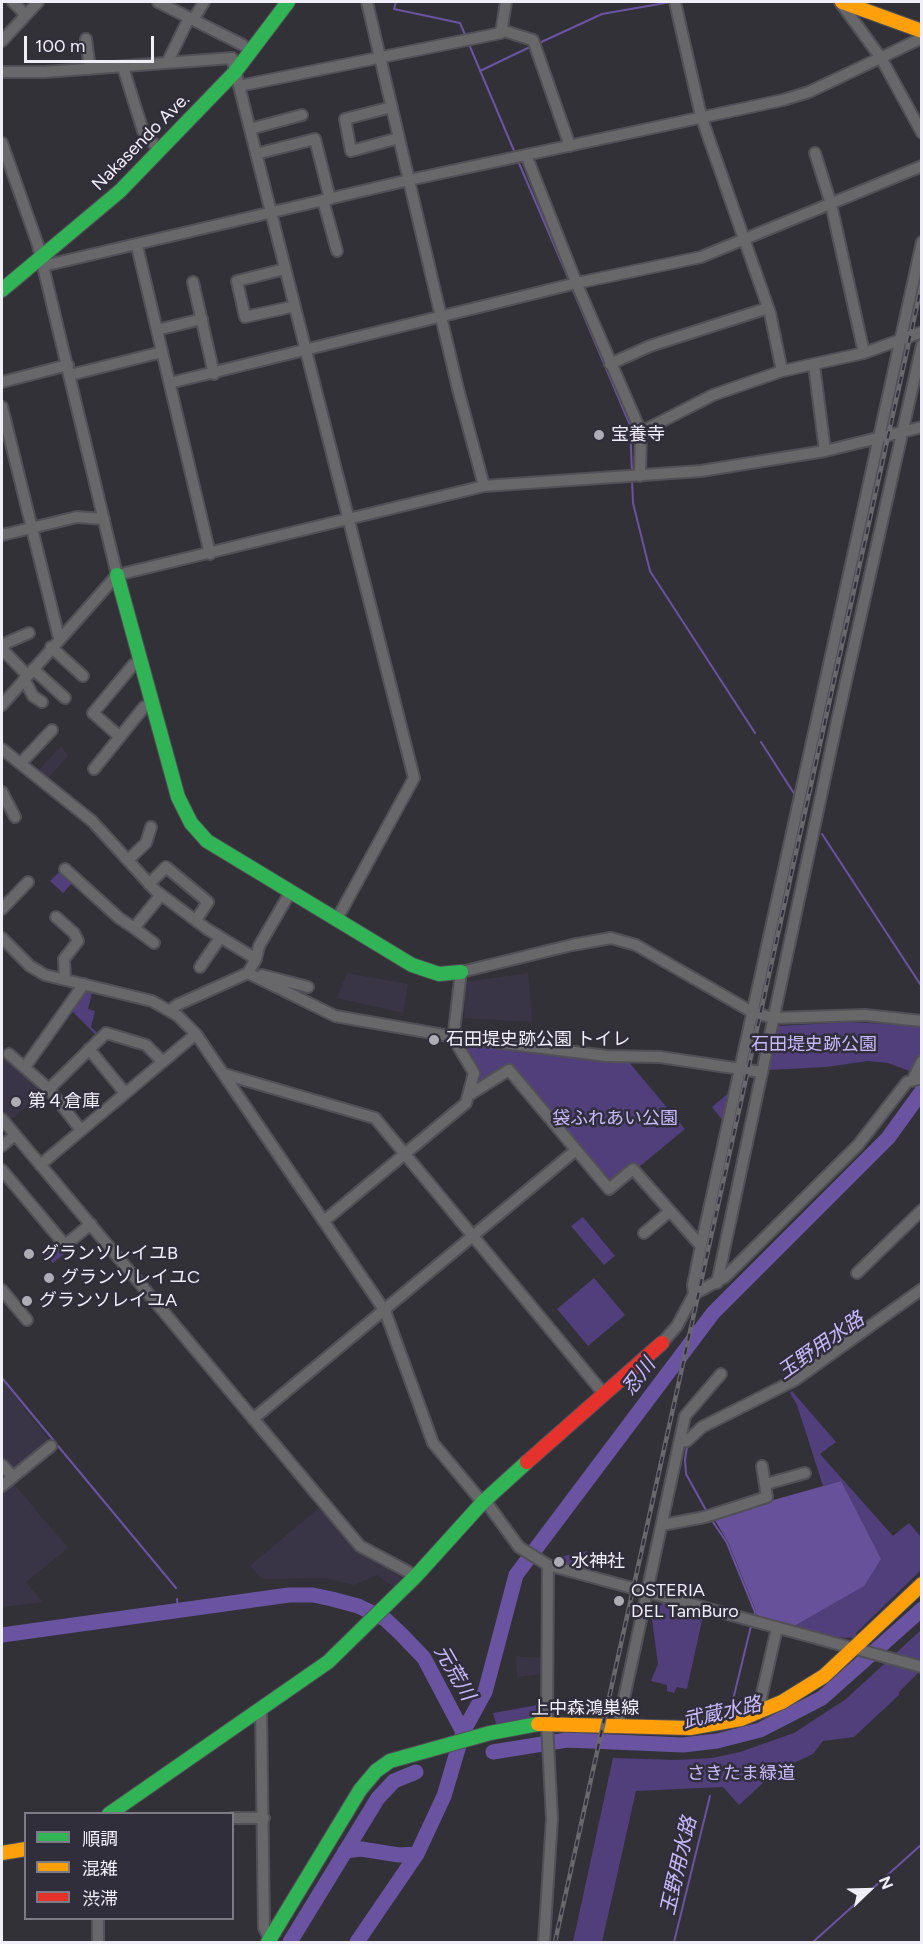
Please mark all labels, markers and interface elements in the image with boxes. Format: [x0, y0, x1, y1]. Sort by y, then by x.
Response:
scale bar [27, 24, 158, 62]
text: 100 m [35, 35, 85, 57]
street label: Nakasendo Ave. [88, 89, 194, 195]
place label: 宝養寺 [611, 424, 665, 446]
marker: 宝養寺 [592, 428, 606, 442]
place label: 石田堤史跡公園 トイレ [446, 1029, 630, 1051]
marker: 石田堤史跡公園 トイレ [427, 1033, 441, 1047]
park label: 石田堤史跡公園 [751, 1034, 877, 1056]
place label: 第４倉庫 [28, 1091, 100, 1113]
marker: 第４倉庫 [9, 1095, 23, 1109]
park label: 袋ふれあい公園 [552, 1108, 678, 1130]
place label: グランソレイユB [41, 1243, 178, 1265]
marker: グランソレイユB [22, 1247, 36, 1261]
place label: グランソレイユC [61, 1267, 200, 1289]
marker: グランソレイユC [42, 1271, 56, 1285]
place label: グランソレイユA [39, 1290, 177, 1312]
marker: グランソレイユA [20, 1294, 34, 1308]
water label: 玉野用水路 [773, 1307, 869, 1385]
water label: 忍川 [617, 1354, 661, 1400]
place label: 水神社 [571, 1551, 625, 1573]
marker: 水神社 [552, 1555, 566, 1569]
place label: OSTERIA DEL TamBuro [631, 1580, 739, 1622]
marker: OSTERIA DEL TamBuro [612, 1594, 626, 1608]
water label: 元荒川 [429, 1641, 479, 1705]
water label: 武蔵水路 [680, 1692, 764, 1734]
street label: 上中森鴻巣線 [531, 1698, 639, 1720]
park label: さきたま緑道 [687, 1763, 795, 1785]
legend [24, 1812, 234, 1920]
water label: 玉野用水路 [656, 1815, 702, 1917]
text: 順調 [82, 1828, 118, 1850]
text: 混雑 [82, 1858, 118, 1880]
north arrow [839, 1860, 899, 1920]
text: N [875, 1873, 897, 1892]
text: 渋滞 [82, 1888, 118, 1910]

